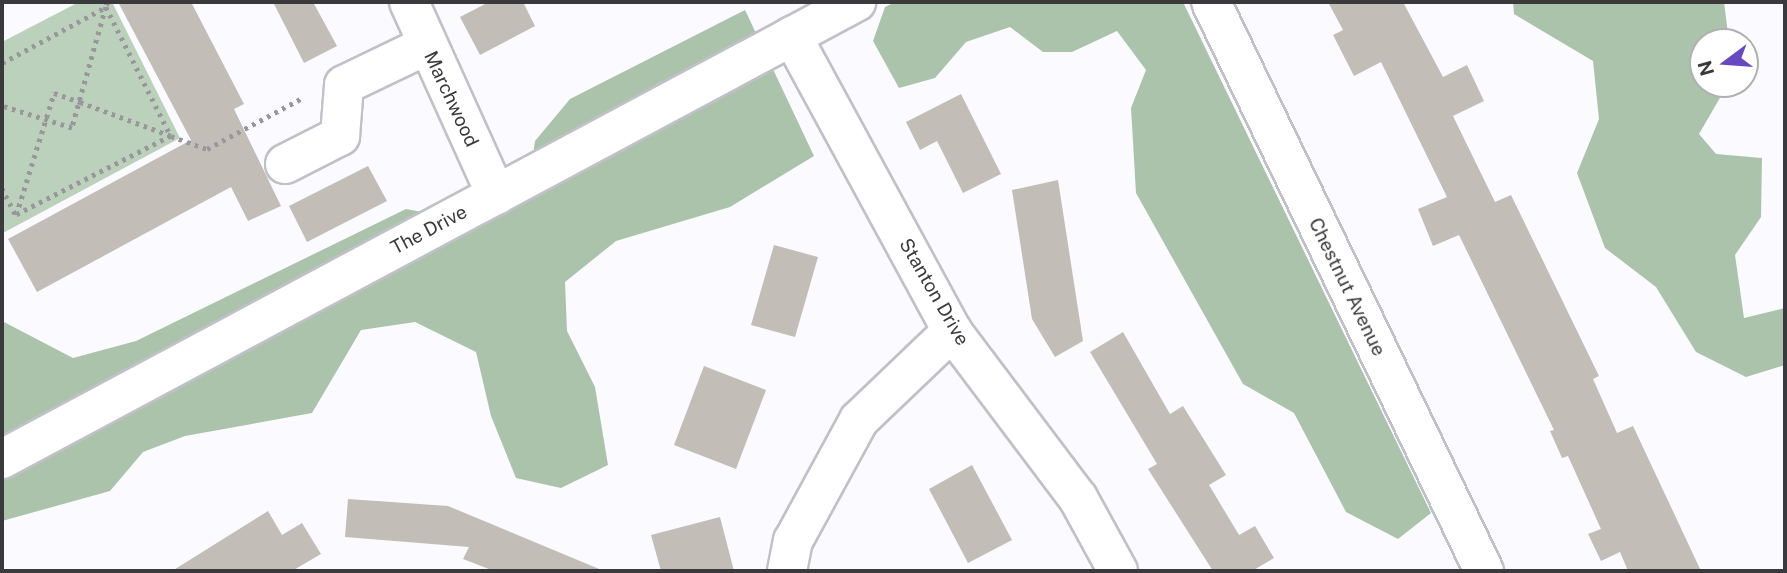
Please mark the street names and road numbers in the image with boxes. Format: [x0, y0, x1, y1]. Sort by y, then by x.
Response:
street label: Marchwood [419, 48, 483, 150]
street label: The Drive [387, 200, 471, 260]
street label: Chestnut Avenue [1304, 214, 1390, 360]
street label: Stanton Drive [894, 234, 974, 350]

